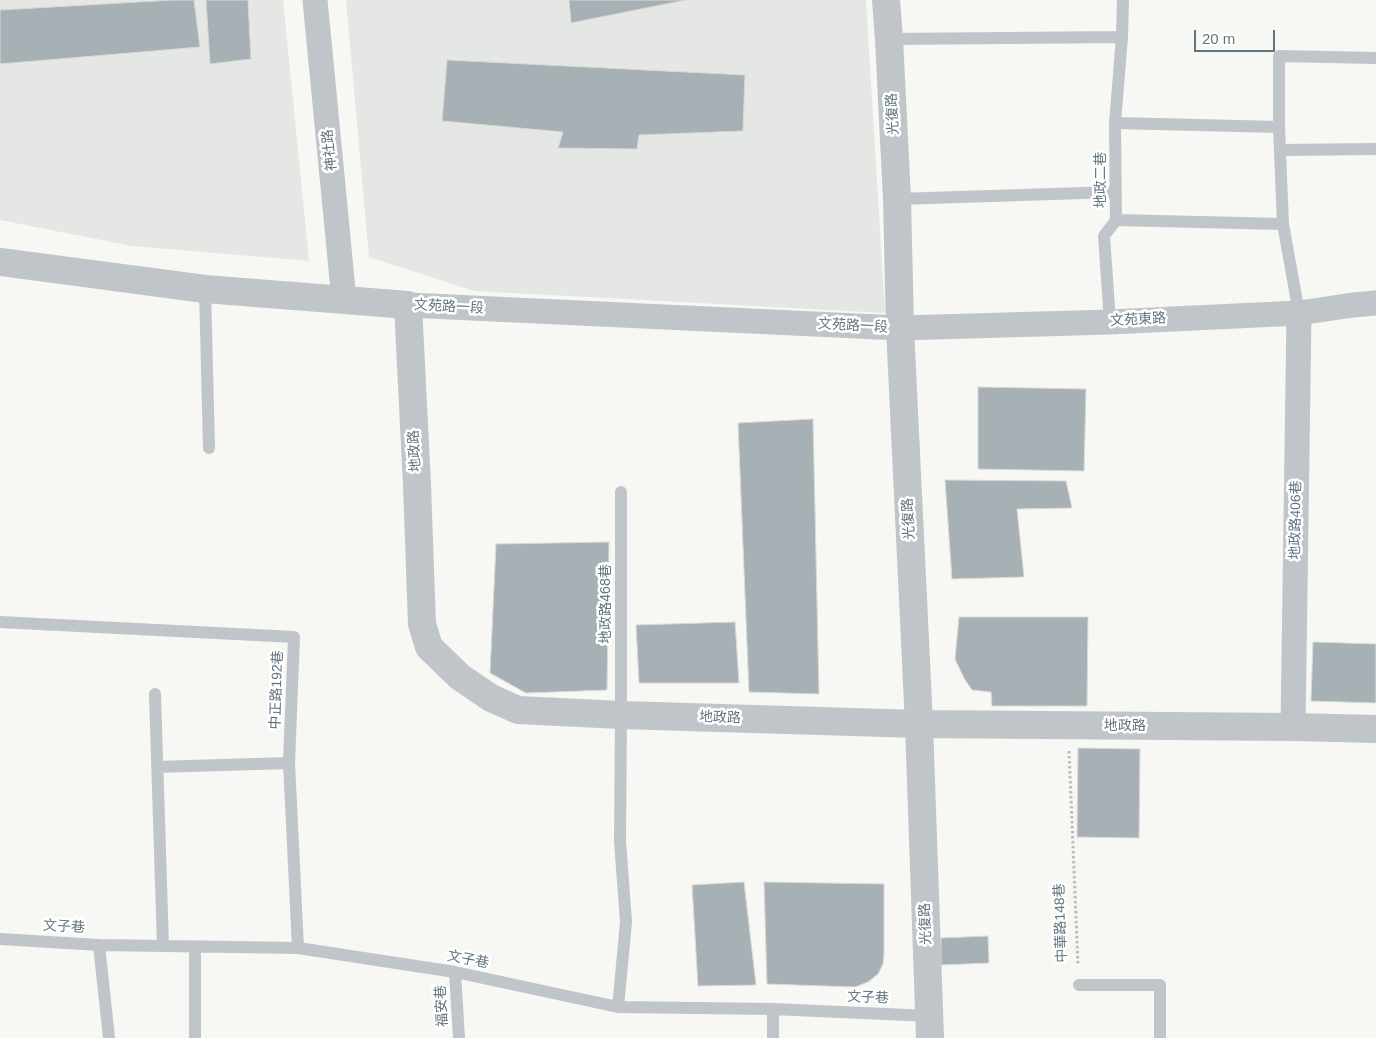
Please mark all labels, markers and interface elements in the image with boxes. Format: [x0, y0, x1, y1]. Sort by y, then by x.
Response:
scale bar [1196, 20, 1277, 52]
text: 20 m [1202, 30, 1235, 47]
street label: 光復路 [884, 93, 902, 135]
street label: 神社路 [319, 128, 341, 172]
street label: 地政二巷 [1093, 152, 1109, 208]
street label: 文苑路一段 [414, 297, 484, 317]
street label: 文苑東路 [1110, 310, 1166, 330]
street label: 文苑路一段 [818, 316, 888, 336]
street label: 地政路 [406, 430, 424, 472]
street label: 地政路406巷 [1287, 480, 1305, 560]
street label: 光復路 [900, 498, 918, 540]
street label: 地政路468巷 [598, 564, 614, 644]
street label: 中正路192巷 [267, 650, 287, 730]
street label: 地政路 [699, 709, 741, 727]
street label: 地政路 [1104, 718, 1146, 734]
street label: 中華路148巷 [1051, 883, 1071, 963]
street label: 光復路 [917, 903, 935, 945]
street label: 文子巷 [43, 918, 85, 936]
street label: 文子巷 [446, 948, 490, 972]
street label: 福安巷 [433, 985, 451, 1027]
street label: 文子巷 [847, 989, 889, 1007]

